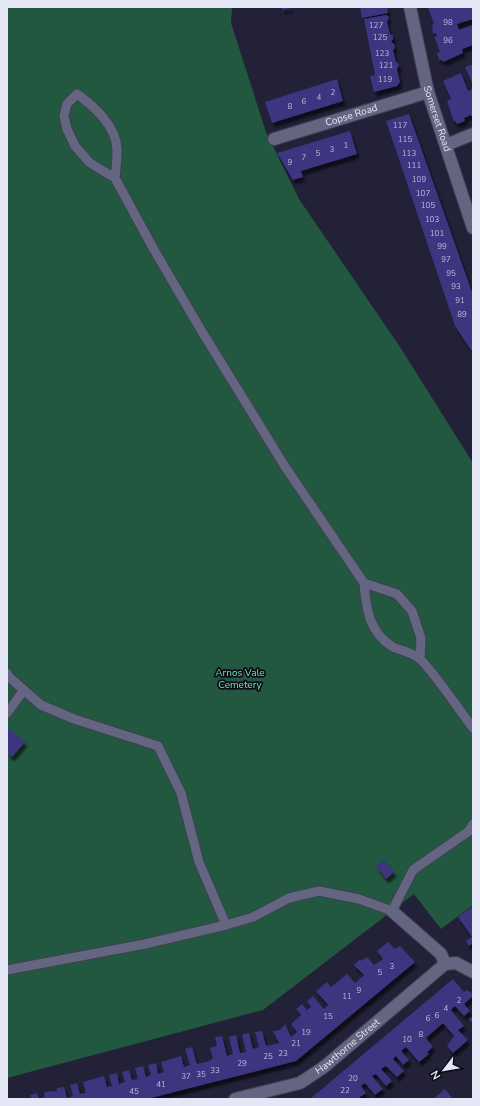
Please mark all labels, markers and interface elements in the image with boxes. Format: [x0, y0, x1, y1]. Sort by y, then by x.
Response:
house number: 98 [443, 17, 453, 28]
house number: 127 [369, 20, 383, 31]
house number: 125 [373, 32, 387, 43]
house number: 96 [443, 35, 453, 46]
house number: 123 [375, 48, 389, 59]
house number: 121 [379, 60, 393, 71]
house number: 119 [378, 74, 392, 85]
street label: Somerset Road [420, 84, 454, 154]
house number: 2 [331, 87, 336, 98]
house number: 4 [317, 92, 322, 103]
house number: 6 [302, 96, 307, 107]
house number: 8 [288, 101, 293, 112]
street label: Copse Road [324, 101, 379, 130]
house number: 117 [393, 120, 407, 131]
house number: 115 [398, 134, 412, 145]
house number: 1 [344, 140, 349, 151]
house number: 3 [330, 144, 335, 155]
house number: 5 [316, 148, 321, 159]
house number: 113 [402, 148, 416, 159]
house number: 7 [302, 152, 307, 163]
house number: 9 [288, 157, 293, 168]
house number: 111 [407, 160, 421, 171]
house number: 109 [412, 174, 426, 185]
house number: 107 [416, 188, 430, 199]
house number: 105 [421, 200, 435, 211]
house number: 103 [425, 214, 439, 225]
house number: 101 [430, 228, 444, 239]
house number: 99 [437, 241, 447, 252]
house number: 97 [441, 254, 451, 265]
house number: 95 [446, 268, 456, 279]
house number: 93 [451, 281, 461, 292]
house number: 91 [455, 295, 465, 306]
house number: 89 [457, 309, 467, 320]
park label: Arnos Vale Cemetery [215, 666, 265, 692]
house number: 3 [390, 961, 395, 972]
house number: 5 [378, 967, 383, 978]
house number: 9 [357, 985, 362, 996]
house number: 11 [342, 991, 352, 1002]
house number: 2 [457, 995, 462, 1006]
house number: 4 [444, 1003, 449, 1014]
house number: 6 [435, 1010, 440, 1021]
house number: 15 [323, 1011, 333, 1022]
house number: 6 [426, 1013, 431, 1024]
street label: Hawthorne Street [313, 1015, 383, 1078]
house number: 19 [301, 1027, 311, 1038]
house number: 8 [419, 1029, 424, 1040]
house number: 10 [402, 1034, 412, 1045]
house number: 21 [291, 1038, 301, 1049]
house number: 23 [278, 1048, 288, 1059]
north arrow [424, 1050, 464, 1090]
house number: 25 [263, 1051, 273, 1062]
house number: 29 [237, 1058, 247, 1069]
house number: 33 [210, 1065, 220, 1076]
text: N [427, 1068, 444, 1082]
house number: 35 [196, 1069, 206, 1080]
house number: 37 [181, 1071, 191, 1082]
house number: 20 [348, 1073, 358, 1084]
house number: 41 [156, 1079, 166, 1090]
house number: 22 [340, 1085, 350, 1096]
house number: 45 [129, 1086, 139, 1097]

